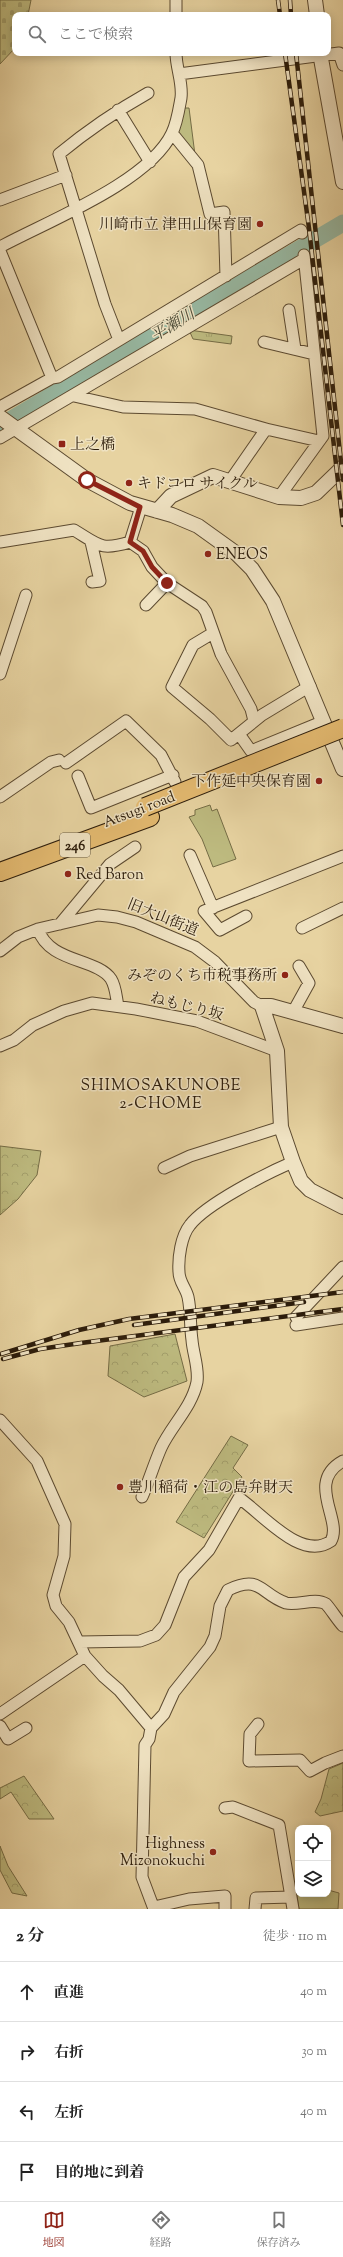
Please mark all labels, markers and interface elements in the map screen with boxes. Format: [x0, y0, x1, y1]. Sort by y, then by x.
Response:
search box [12, 12, 331, 56]
icon: search [26, 23, 48, 45]
text: ここで検索 [58, 25, 133, 46]
place label: 川崎市立 津田山保育園 [99, 215, 252, 236]
marker: 川崎市立 津田山保育園 [255, 219, 265, 229]
water label: 平瀬川 [147, 303, 201, 348]
place label: 上之橋 [70, 435, 115, 456]
marker: 上之橋 [57, 439, 67, 449]
route start [78, 471, 96, 489]
place label: キドコロ サイクル [137, 474, 258, 495]
marker: キドコロ サイクル [124, 478, 134, 488]
place label: ENEOS [216, 545, 268, 566]
marker: ENEOS [203, 549, 213, 559]
route end [158, 574, 176, 592]
place label: 下作延中央保育園 [191, 772, 311, 793]
marker: 下作延中央保育園 [314, 776, 324, 786]
street label: Atsugi road [101, 787, 179, 834]
road number: 246 [60, 833, 90, 857]
place label: Red Baron [76, 865, 144, 886]
marker: Red Baron [63, 869, 73, 879]
street label: 旧大山街道 [124, 895, 201, 942]
place label: みぞのくち市税事務所 [127, 966, 277, 987]
marker: みぞのくち市税事務所 [280, 970, 290, 980]
street label: ねもじり坂 [148, 988, 226, 1027]
district label: SHIMOSAKUNOBE 2-CHOME [80, 1075, 242, 1116]
place label: 豊川稲荷・江の島弁財天 [128, 1478, 293, 1499]
marker: 豊川稲荷・江の島弁財天 [115, 1482, 125, 1492]
map controls [295, 1825, 331, 1897]
button: locate [295, 1825, 331, 1861]
place label: Highness Mizonokuchi [120, 1834, 205, 1872]
marker: Highness Mizonokuchi [208, 1847, 218, 1857]
button: layers [295, 1861, 331, 1897]
text: 2 分 [16, 1925, 45, 1949]
text: 徒歩 · 110 m [263, 1928, 327, 1946]
icon: ahead [16, 1981, 38, 2003]
text: 直進 [54, 1983, 84, 2004]
text: 40 m [300, 1983, 327, 2001]
icon: right [16, 2041, 38, 2063]
text: 右折 [54, 2043, 84, 2064]
text: 30 m [301, 2043, 327, 2061]
icon: left [16, 2101, 38, 2123]
text: 左折 [54, 2103, 84, 2124]
text: 40 m [300, 2103, 327, 2121]
icon: arrive [16, 2161, 38, 2183]
text: 目的地に到着 [54, 2163, 144, 2184]
tab: 地図 [43, 2209, 65, 2251]
tab: 経路 [150, 2209, 172, 2251]
tab: 保存済み [257, 2209, 301, 2251]

